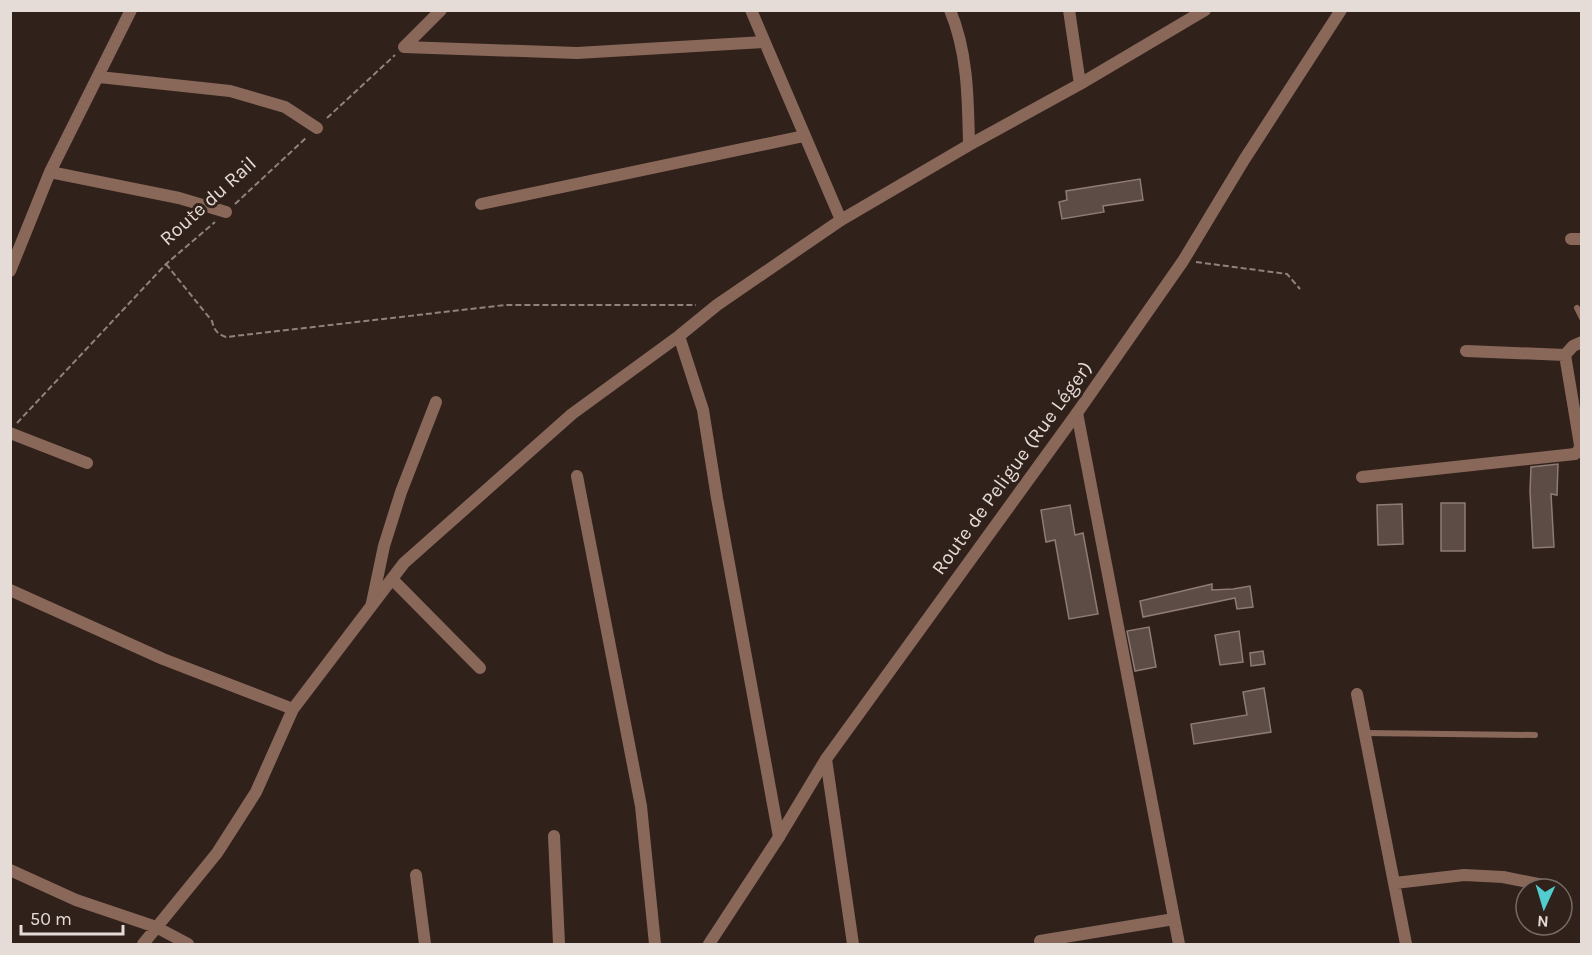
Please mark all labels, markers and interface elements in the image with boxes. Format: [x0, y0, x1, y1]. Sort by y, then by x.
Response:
street label: Route du Rail [155, 152, 261, 250]
street label: Route de Peligue (Rue Léger) [927, 357, 1097, 579]
north arrow [1514, 877, 1574, 937]
scale bar [21, 898, 123, 936]
text: 50 m [30, 908, 72, 930]
text: N [1537, 912, 1549, 931]

